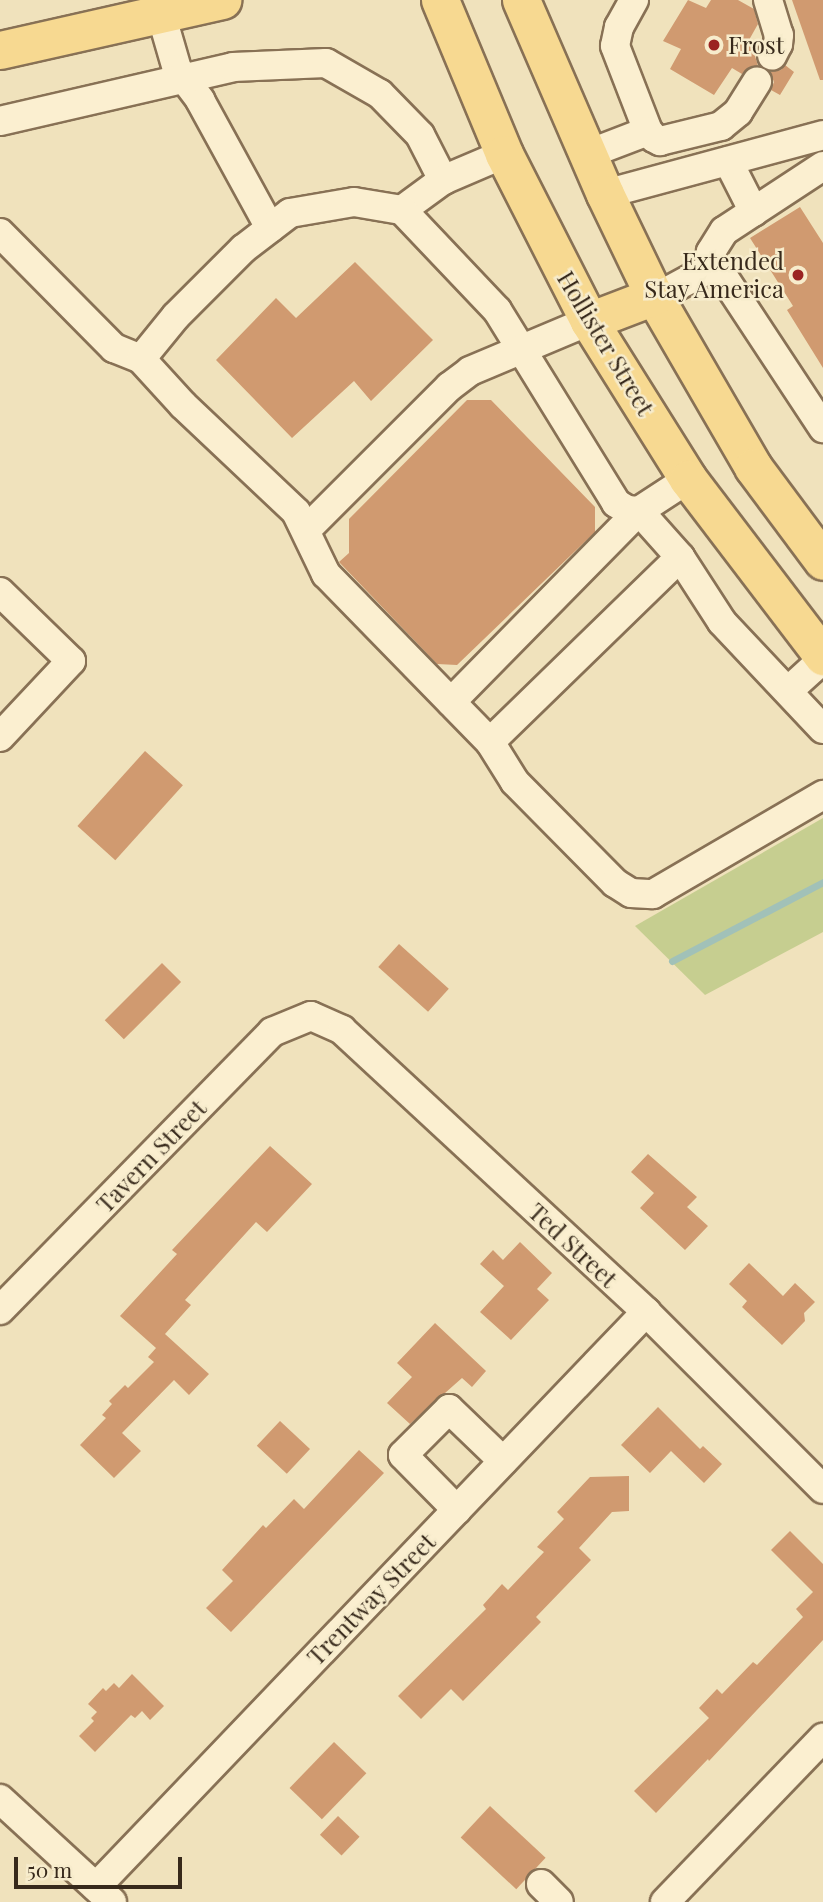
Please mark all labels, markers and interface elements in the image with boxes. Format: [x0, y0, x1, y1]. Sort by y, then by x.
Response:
place label: Frost [728, 31, 784, 59]
marker: Frost [706, 37, 722, 53]
place label: Extended Stay America [643, 247, 784, 303]
street label: Hollister Street [551, 265, 661, 421]
marker: Extended Stay America [790, 267, 806, 283]
street label: Tavern Street [90, 1094, 212, 1218]
street label: Ted Street [523, 1197, 623, 1293]
street label: Trentway Street [301, 1527, 441, 1671]
scale bar [18, 1842, 186, 1886]
text: 50 m [27, 1855, 72, 1883]

